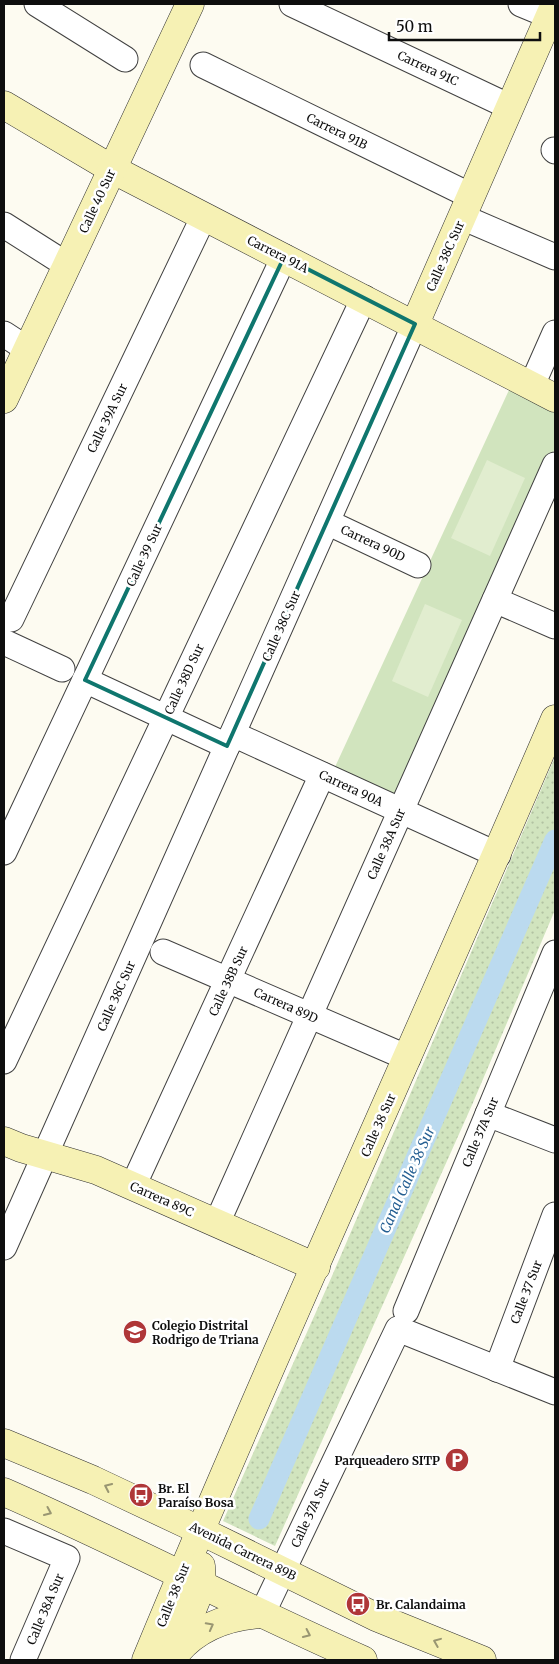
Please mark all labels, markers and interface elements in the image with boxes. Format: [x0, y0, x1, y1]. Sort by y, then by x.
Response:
scale bar [389, 10, 540, 42]
text: 50 m [396, 17, 433, 36]
street label: Carrera 91C [395, 47, 461, 89]
street label: Carrera 91B [304, 110, 370, 152]
street label: Calle 40 Sur [76, 166, 119, 235]
street label: Calle 38C Sur [423, 218, 467, 294]
street label: Carrera 91A [245, 232, 312, 276]
street label: Calle 39A Sur [84, 380, 130, 455]
street label: Calle 39 Sur [123, 521, 165, 589]
street label: Carrera 90D [338, 522, 408, 564]
street label: Calle 38C Sur [259, 588, 303, 664]
street label: Calle 38D Sur [161, 641, 207, 717]
street label: Carrera 90A [317, 767, 386, 810]
street label: Calle 38A Sur [364, 806, 409, 882]
street label: Calle 38B Sur [205, 943, 251, 1018]
street label: Calle 38C Sur [94, 958, 138, 1034]
street label: Carrera 89D [252, 984, 320, 1026]
street label: Calle 38 Sur [357, 1091, 399, 1159]
street label: Calle 37A Sur [459, 1094, 502, 1169]
water label: Canal Calle 38 Sur [375, 1124, 439, 1236]
street label: Carrera 89C [128, 1178, 196, 1220]
street label: Calle 37 Sur [507, 1258, 545, 1326]
place label: Colegio Distrital Rodrigo de Triana [152, 1318, 259, 1347]
school or university icon: Colegio Distrital Rodrigo de Triana [122, 1319, 148, 1345]
parking icon: Parqueadero SITP [444, 1447, 470, 1473]
place label: Parqueadero SITP [335, 1453, 440, 1468]
street label: Calle 37A Sur [288, 1476, 333, 1550]
place label: Br. El Paraíso Bosa [158, 1481, 234, 1510]
one-way arrow [104, 1482, 113, 1493]
bus stop icon: Br. El Paraíso Bosa [128, 1482, 154, 1508]
one-way arrow [43, 1505, 52, 1516]
street label: Avenida Carrera 89B [186, 1518, 299, 1583]
street label: Calle 38 Sur [153, 1560, 193, 1629]
street label: Calle 38A Sur [23, 1571, 67, 1647]
bus stop icon: Br. Calandaima [345, 1591, 371, 1617]
place label: Br. Calandaima [376, 1597, 466, 1612]
one-way arrow [205, 1623, 214, 1633]
one-way arrow [301, 1628, 310, 1638]
one-way arrow [433, 1638, 442, 1648]

